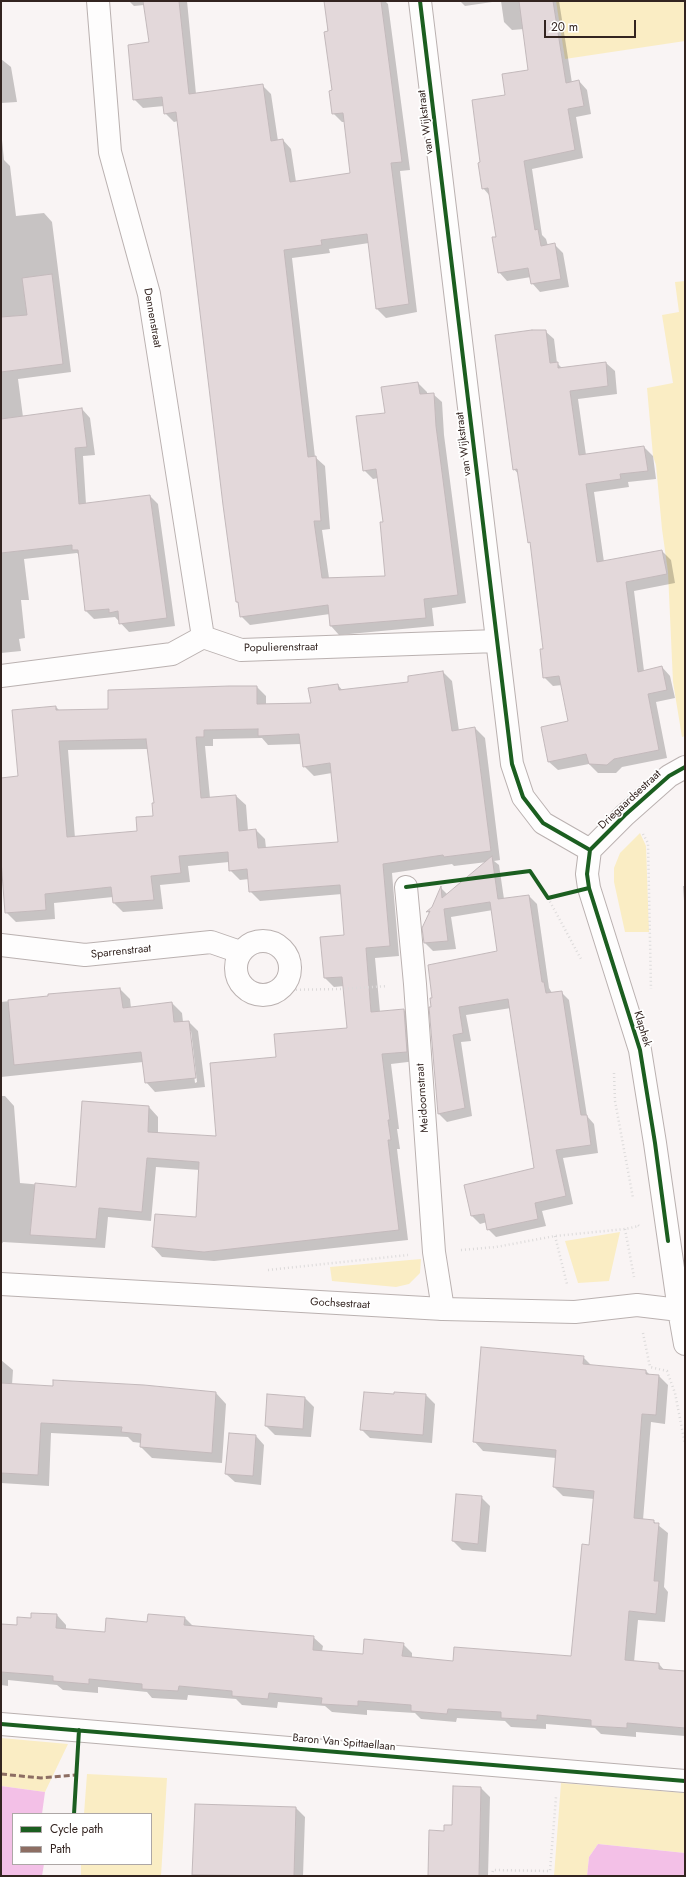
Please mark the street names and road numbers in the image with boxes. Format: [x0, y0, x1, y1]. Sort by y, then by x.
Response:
street label: van Wijkstraat [416, 89, 436, 155]
street label: Dennenstraat [140, 287, 164, 349]
street label: van Wijkstraat [454, 411, 474, 477]
street label: Populierenstraat [244, 641, 318, 655]
street label: Driegaardsestraat [596, 768, 664, 832]
street label: Sparrenstraat [90, 942, 152, 962]
street label: Klaphek [630, 1010, 654, 1048]
street label: Meidoornstraat [414, 1063, 432, 1133]
street label: Gochsestraat [310, 1296, 370, 1312]
street label: Baron Van Spittaellaan [292, 1732, 396, 1754]

